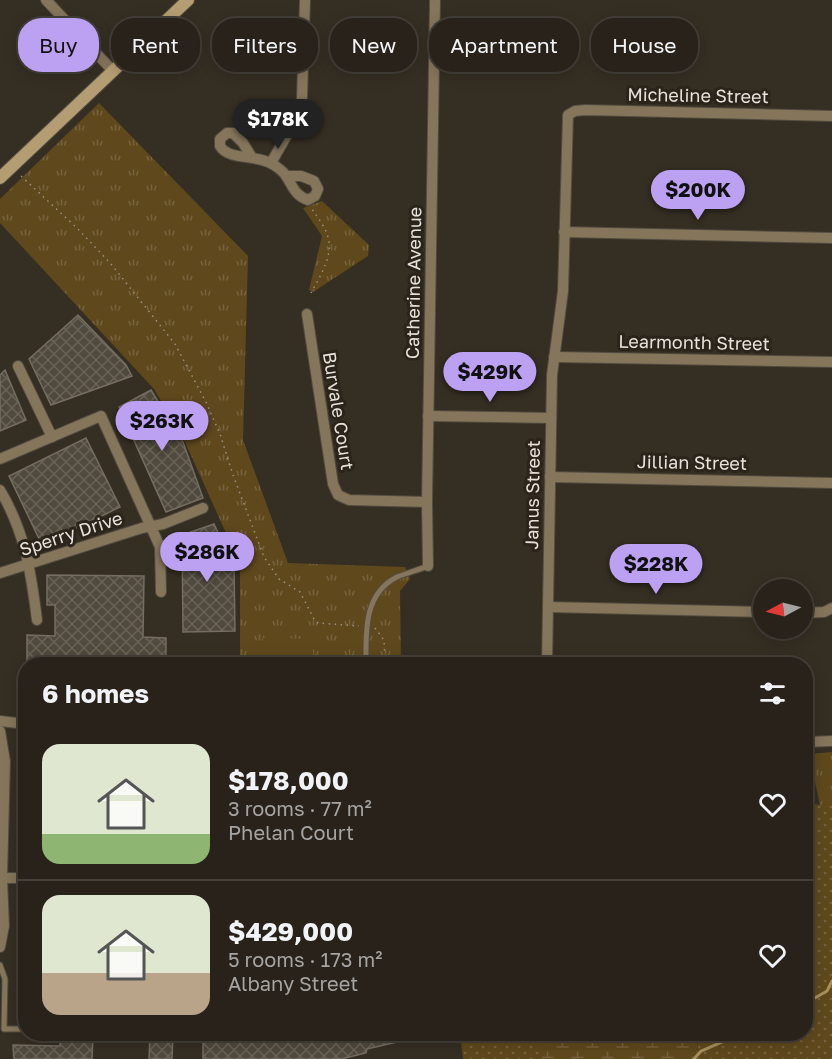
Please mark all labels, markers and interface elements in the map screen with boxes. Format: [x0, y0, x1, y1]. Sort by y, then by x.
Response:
chip: Buy [18, 18, 99, 72]
chip: Rent [111, 18, 200, 72]
chip: Filters [212, 18, 318, 72]
chip: New [330, 18, 417, 72]
chip: Apartment [429, 18, 579, 72]
chip: House [591, 18, 698, 72]
street label: Micheline Street [627, 83, 769, 107]
pin: $178K [236, 99, 320, 150]
text: $178K [247, 106, 309, 130]
pin: $200K [656, 170, 740, 221]
text: $200K [665, 177, 731, 201]
street label: Catherine Avenue [401, 207, 425, 359]
street label: Learmonth Street [618, 330, 770, 354]
street label: Burvale Court [319, 350, 359, 471]
pin: $429K [448, 352, 532, 403]
text: $429K [457, 359, 523, 383]
pin: $263K [120, 401, 204, 452]
text: $263K [130, 408, 195, 432]
street label: Janus Street [520, 440, 544, 550]
street label: Jillian Street [637, 450, 747, 474]
street label: Sperry Drive [17, 506, 125, 560]
pin: $286K [165, 532, 249, 583]
text: $286K [174, 539, 240, 563]
pin: $228K [614, 544, 698, 595]
text: $228K [623, 551, 689, 575]
north arrow [753, 579, 813, 639]
map controls [753, 579, 813, 639]
icon: filters [756, 677, 789, 710]
text: 6 homes [42, 678, 149, 709]
text: $178,000 [228, 765, 349, 796]
icon: home [90, 768, 162, 840]
icon: heart [756, 788, 789, 821]
text: 3 rooms · 77 m² [228, 796, 372, 820]
text: Phelan Court [228, 820, 354, 844]
text: $429,000 [228, 916, 353, 947]
icon: home [90, 919, 162, 991]
icon: heart [756, 939, 789, 972]
text: 5 rooms · 173 m² [228, 947, 382, 971]
text: Albany Street [228, 971, 358, 995]

